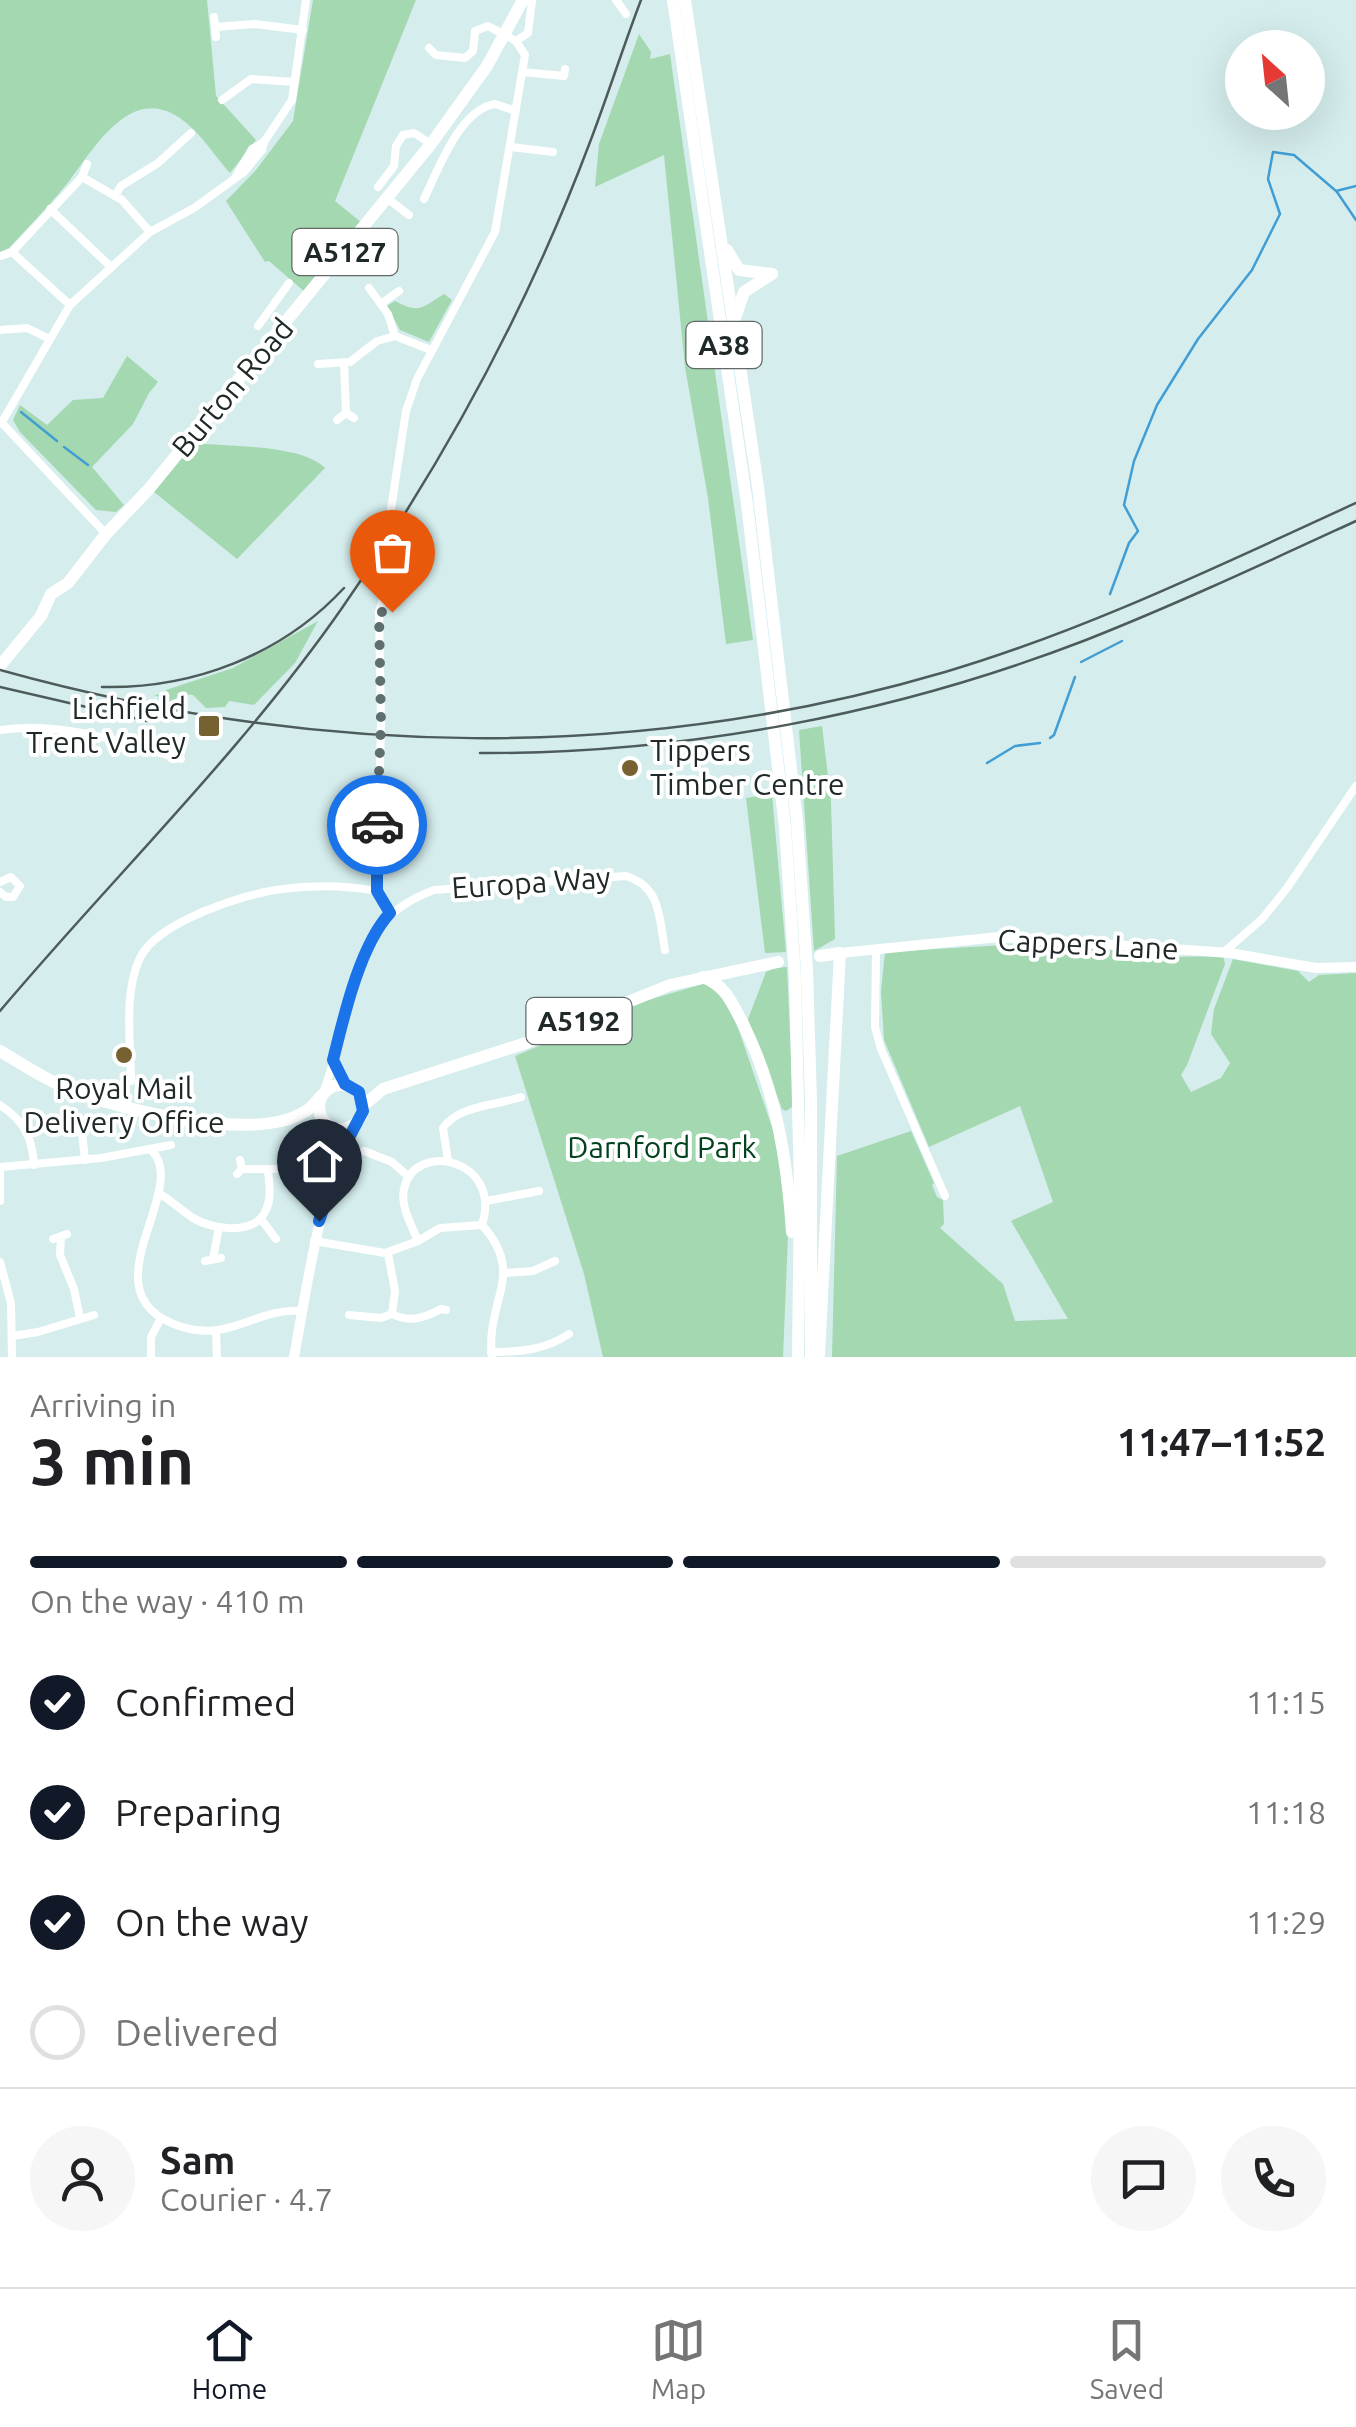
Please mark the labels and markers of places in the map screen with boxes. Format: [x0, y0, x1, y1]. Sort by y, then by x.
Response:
pin [350, 510, 435, 613]
place label: Lichfield Trent Valley [26, 691, 186, 759]
marker: Lichfield Trent Valley [196, 713, 222, 739]
place label: Tippers Timber Centre [650, 733, 845, 801]
marker: Tippers Timber Centre [619, 757, 641, 779]
marker: Royal Mail Delivery Office [113, 1044, 135, 1066]
place label: Royal Mail Delivery Office [23, 1071, 225, 1139]
pin [277, 1119, 362, 1222]

